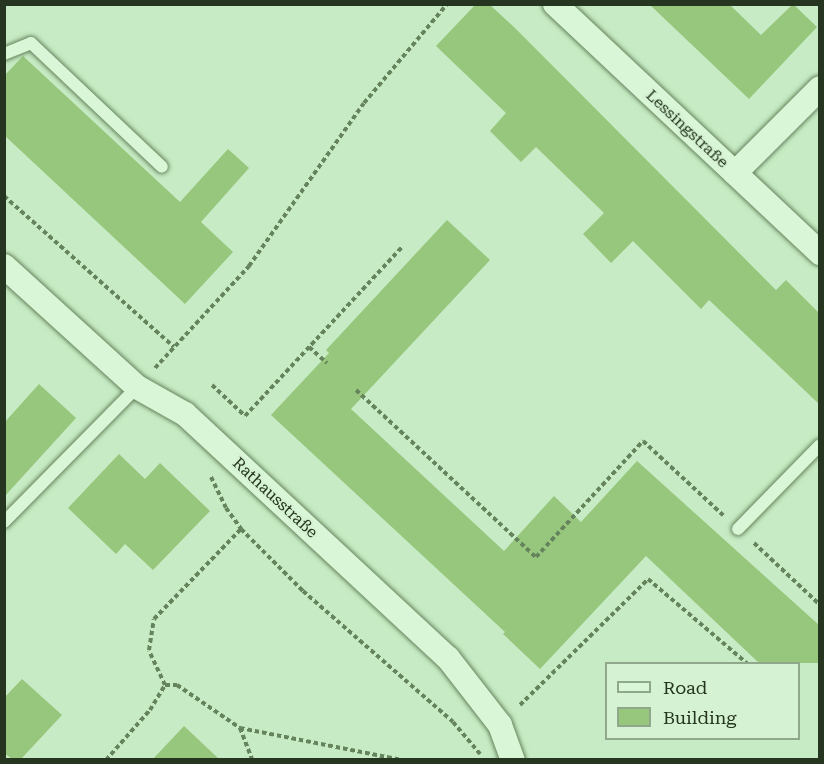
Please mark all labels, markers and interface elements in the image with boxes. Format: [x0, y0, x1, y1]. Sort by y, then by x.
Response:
street label: Lessingstraße [642, 86, 732, 172]
street label: Rathausstraße [228, 454, 322, 542]
legend [605, 662, 800, 740]
text: Road [663, 677, 707, 698]
text: Building [663, 707, 737, 728]

